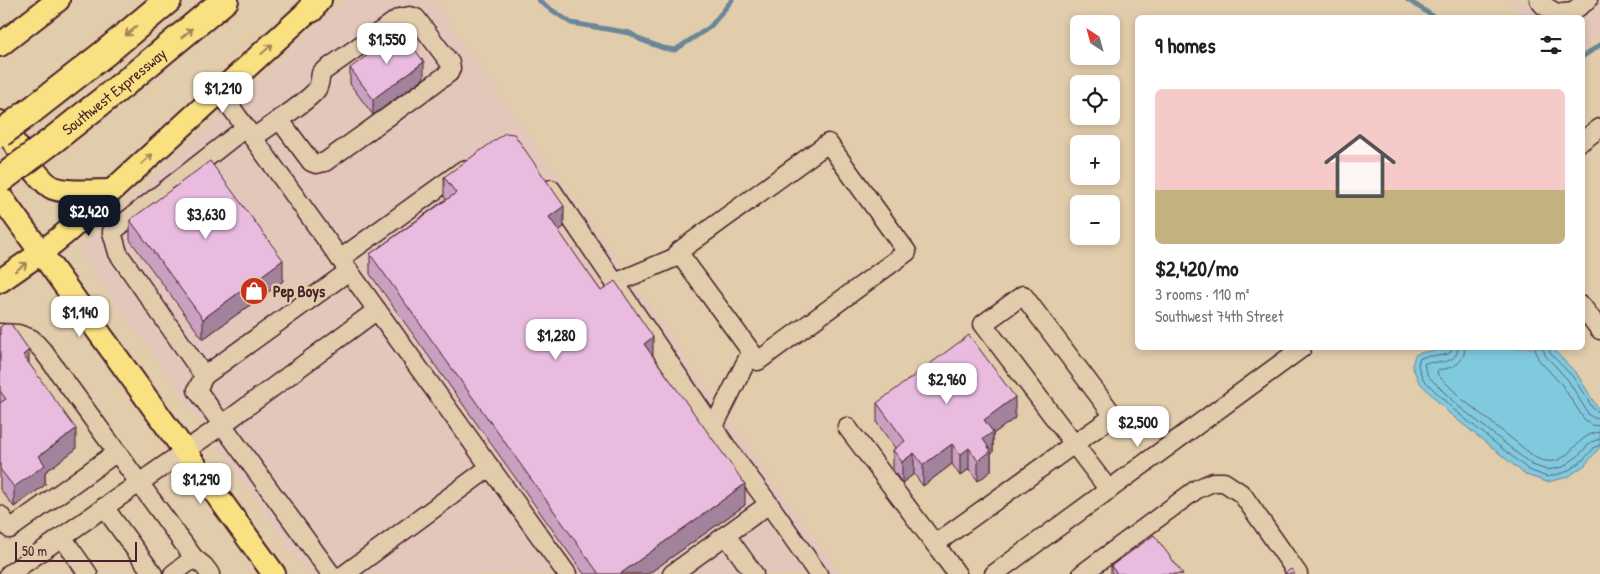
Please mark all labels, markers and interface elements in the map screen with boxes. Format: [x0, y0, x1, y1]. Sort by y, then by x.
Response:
north arrow [1070, 15, 1120, 65]
map controls [1070, 15, 1120, 245]
pin: $1,550 [346, 22, 428, 65]
one-way arrow [124, 26, 137, 37]
one-way arrow [180, 28, 193, 39]
text: $1,550 [368, 28, 406, 50]
text: 9 homes [1155, 31, 1216, 60]
icon: filters [1537, 31, 1565, 59]
street label: Southwest Expressway [57, 42, 171, 140]
one-way arrow [260, 43, 273, 55]
pin: $1,210 [182, 72, 264, 114]
button: locate [1070, 75, 1120, 125]
text: $1,210 [204, 77, 242, 99]
icon: home [1315, 121, 1405, 211]
button: + [1070, 135, 1120, 185]
one-way arrow [140, 153, 153, 164]
pin: $2,420 [48, 194, 130, 237]
button: − [1070, 195, 1120, 245]
pin: $3,630 [165, 198, 247, 240]
text: $2,420 [69, 200, 109, 222]
text: $3,630 [186, 203, 226, 225]
text: $2,420/mo [1155, 254, 1238, 283]
one-way arrow [14, 262, 28, 272]
shop icon: Pep Boys [239, 276, 269, 306]
place label: Pep Boys [273, 280, 326, 303]
text: 3 rooms · 110 m² [1155, 283, 1250, 305]
pin: $1,140 [39, 296, 121, 338]
text: $1,140 [62, 301, 98, 323]
text: Southwest 74th Street [1155, 305, 1284, 327]
pin: $1,280 [515, 318, 597, 361]
text: $1,280 [537, 324, 575, 346]
pin: $2,960 [906, 362, 988, 405]
text: $2,960 [928, 368, 966, 390]
pin: $2,500 [1097, 406, 1179, 448]
text: $2,500 [1118, 411, 1158, 433]
pin: $1,290 [160, 462, 242, 505]
text: $1,290 [182, 468, 220, 490]
scale bar [15, 539, 138, 562]
text: 50 m [22, 541, 47, 560]

